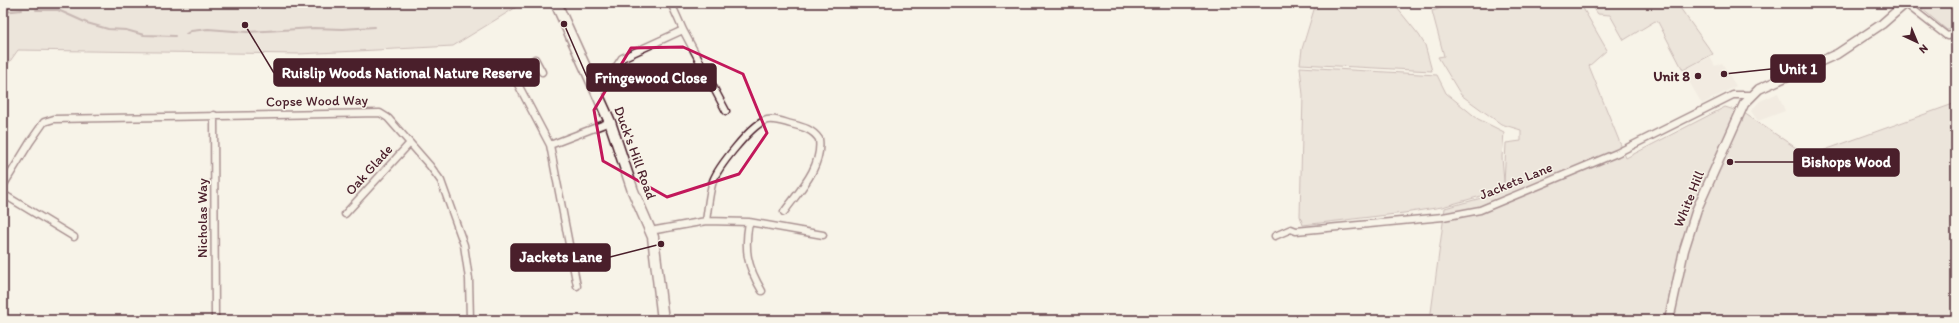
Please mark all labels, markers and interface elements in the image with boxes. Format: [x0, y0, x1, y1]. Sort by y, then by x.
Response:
north arrow [1897, 22, 1937, 62]
text: N [1916, 42, 1931, 56]
callout: Unit 1 [1771, 55, 1825, 82]
callout: Ruislip Woods National Nature Reserve [274, 59, 539, 86]
text: Unit 1 [1779, 60, 1817, 78]
text: Ruislip Woods National Nature Reserve [282, 64, 532, 83]
callout: Fringewood Close [587, 64, 716, 91]
place label: Unit 8 [1653, 68, 1690, 85]
text: Fringewood Close [595, 69, 707, 88]
marker: Unit 8 [1693, 71, 1703, 81]
street label: Copse Wood Way [266, 92, 369, 110]
street label: Duck's Hill Road [610, 104, 660, 202]
street label: Oak Glade [342, 141, 396, 199]
callout: Bishops Wood [1794, 149, 1899, 176]
text: Bishops Wood [1801, 153, 1892, 172]
street label: Jackets Lane [1477, 159, 1555, 203]
street label: White Hill [1670, 168, 1708, 230]
street label: Nicholas Way [194, 178, 211, 258]
callout: Jackets Lane [511, 244, 610, 271]
text: Jackets Lane [519, 248, 602, 266]

